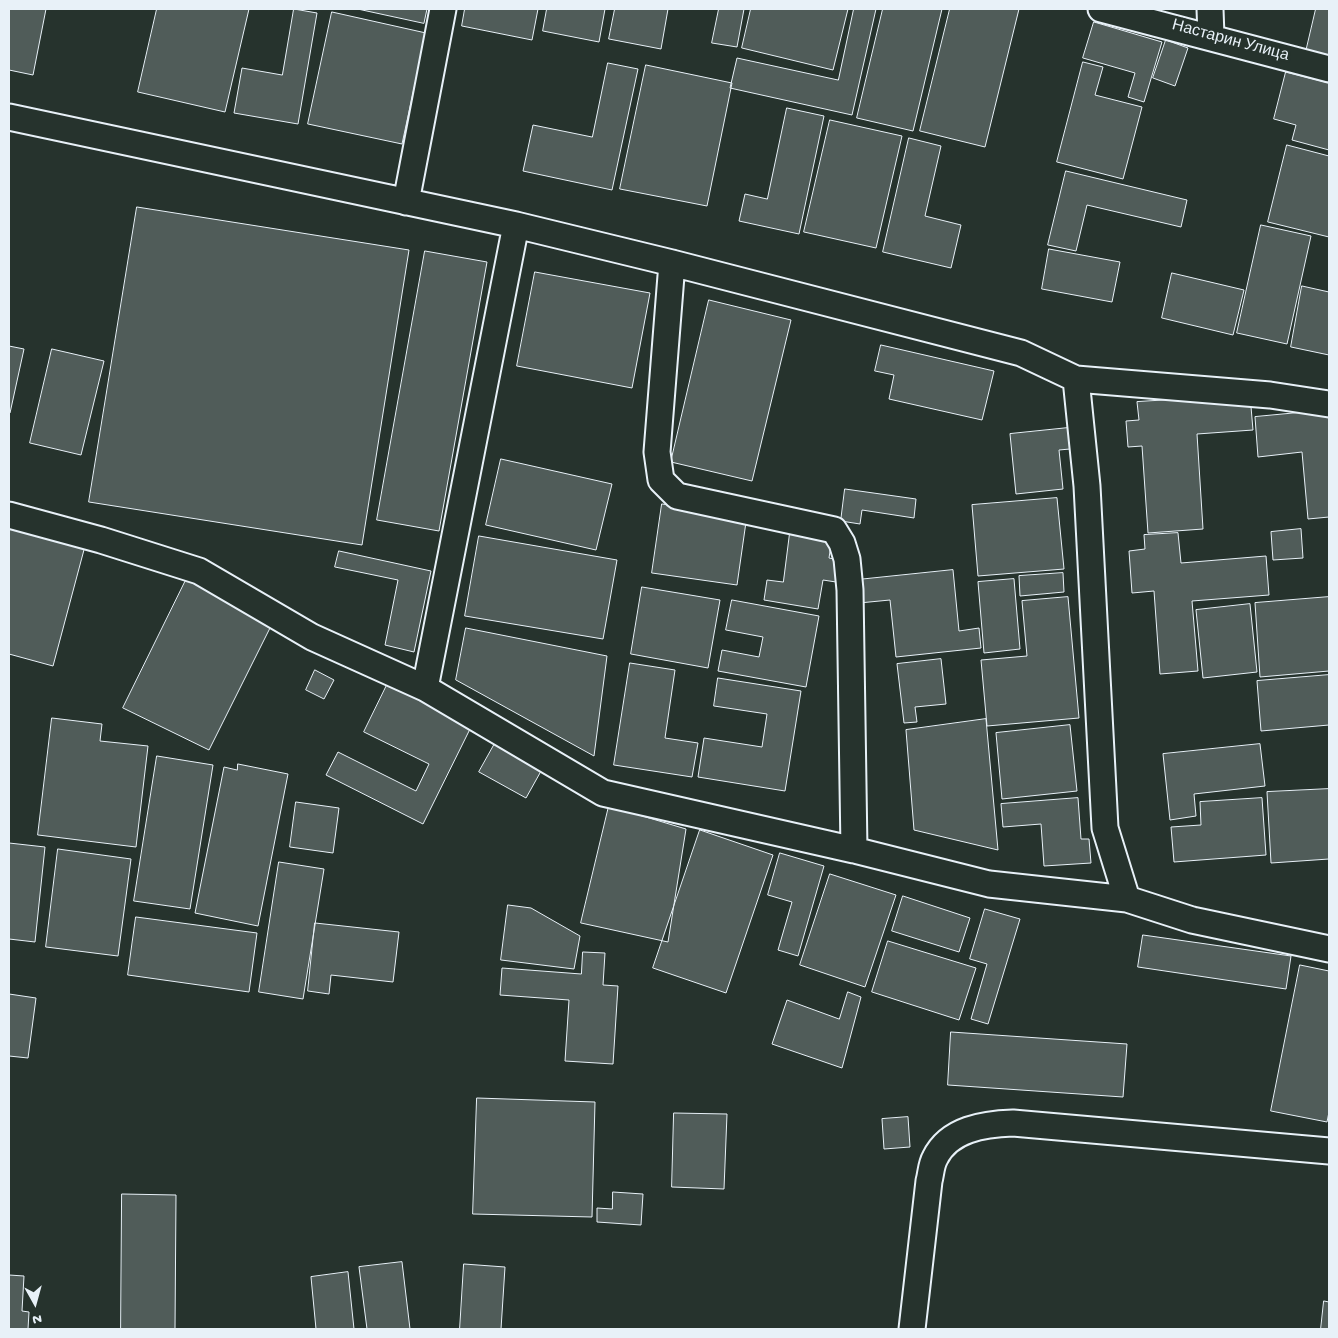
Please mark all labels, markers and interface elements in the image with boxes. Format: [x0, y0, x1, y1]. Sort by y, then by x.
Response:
street label: Настарин Улица [1169, 17, 1291, 67]
north arrow [10, 1278, 60, 1328]
text: N [31, 1309, 42, 1327]

